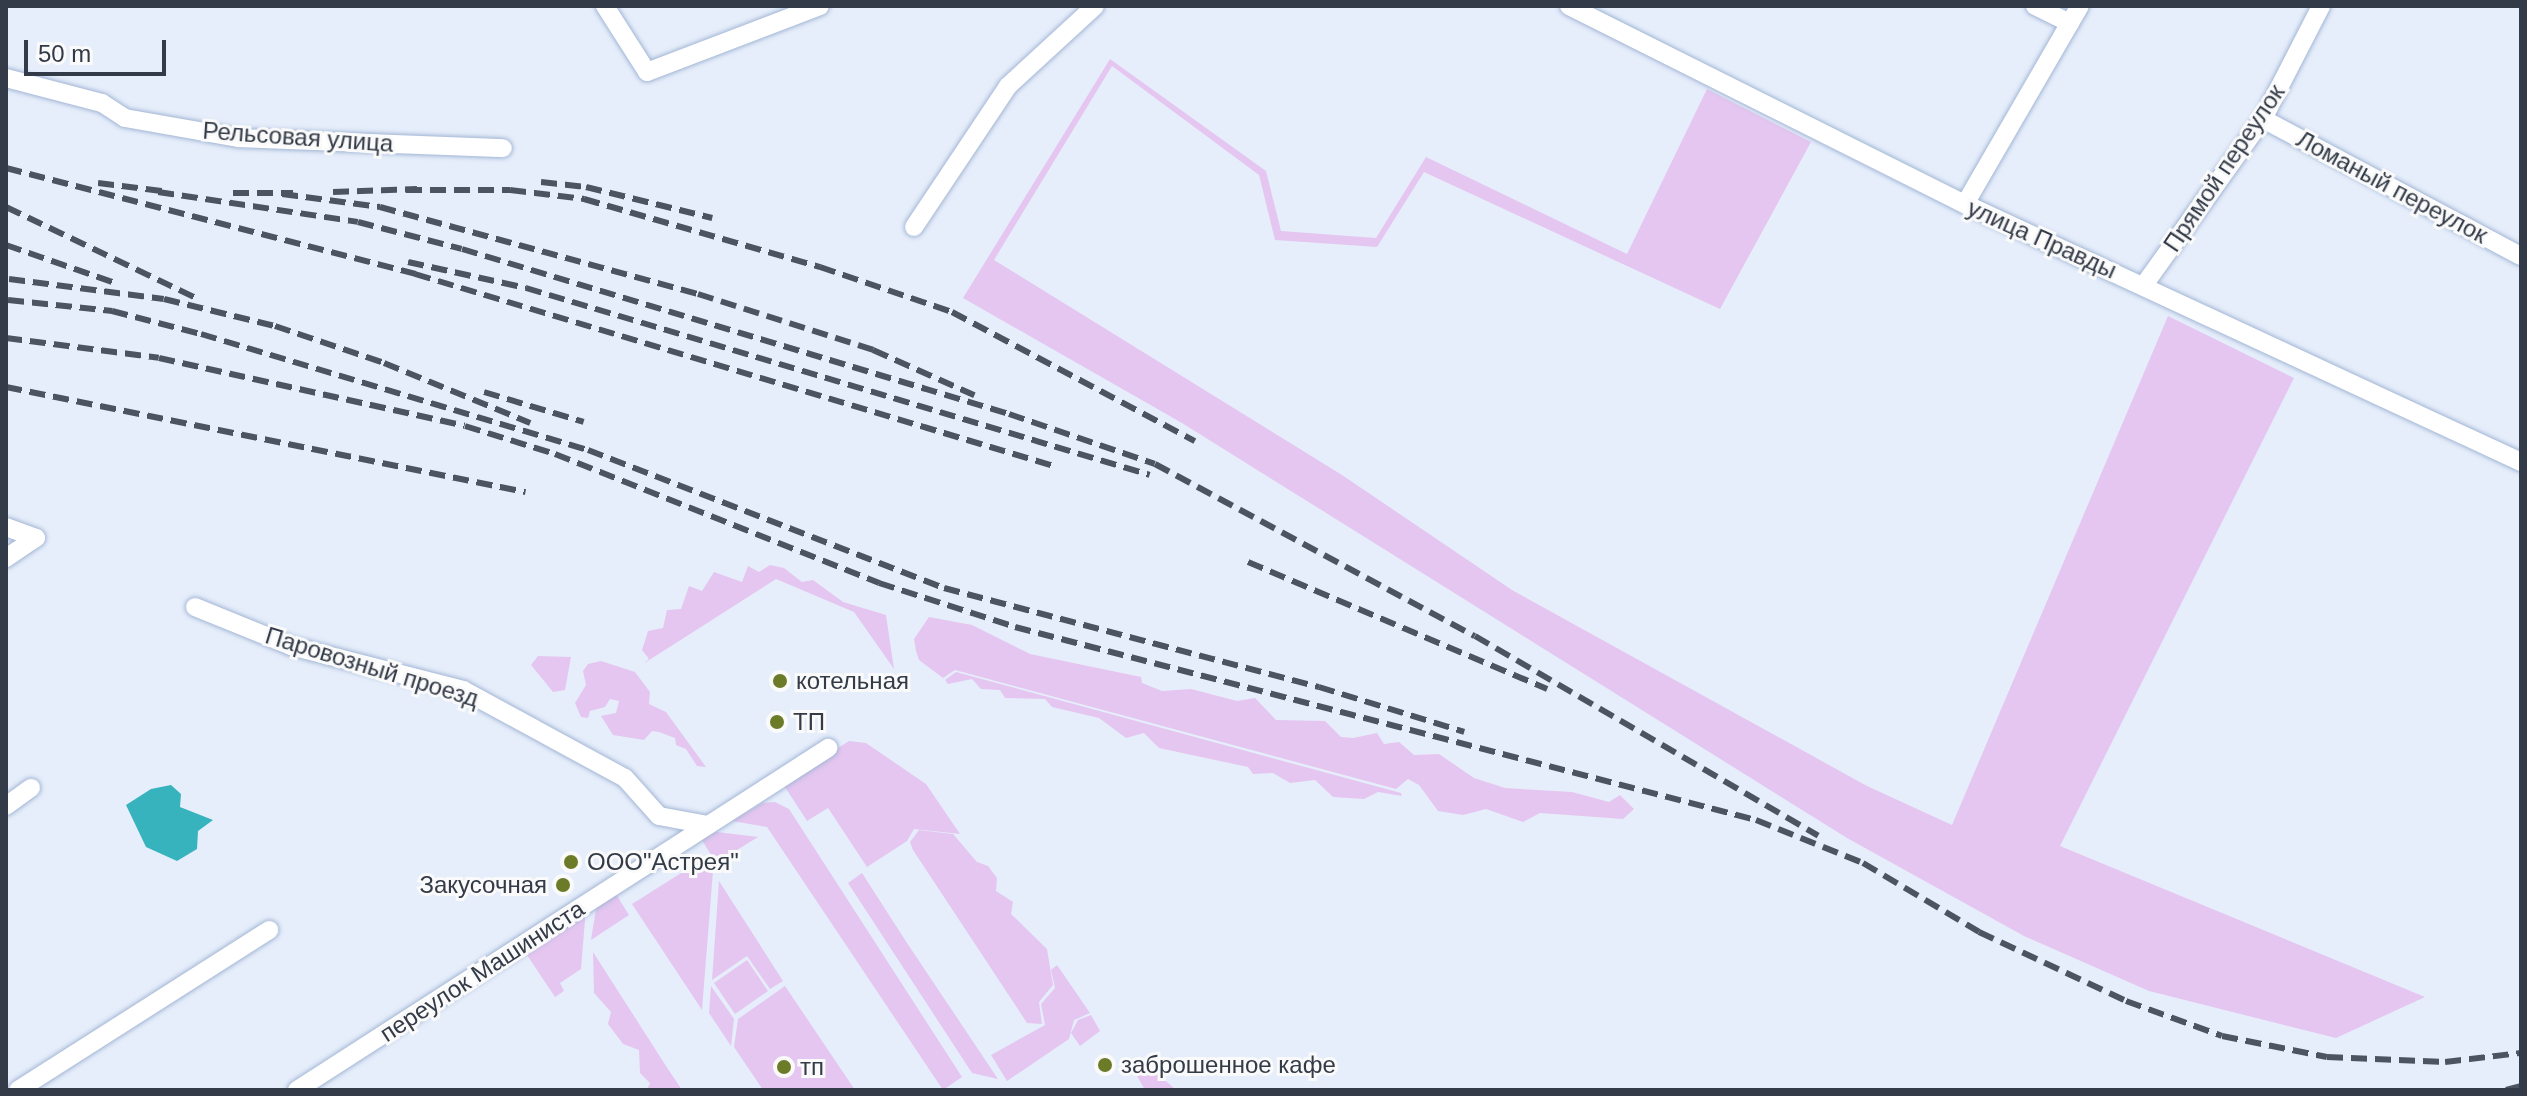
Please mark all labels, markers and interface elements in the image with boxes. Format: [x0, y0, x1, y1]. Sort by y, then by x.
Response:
scale bar [28, 24, 170, 74]
text: 50 m [38, 40, 91, 67]
street label: Прямой переулок [2157, 79, 2291, 257]
street label: Рельсовая улица [202, 116, 394, 158]
street label: Ломаный переулок [2292, 125, 2492, 249]
street label: улица Правды [1963, 193, 2121, 285]
street label: Паровозный проезд [262, 621, 482, 713]
place label: котельная [796, 667, 909, 695]
marker: котельная [771, 672, 789, 690]
place label: ТП [793, 708, 825, 736]
marker: ТП [768, 713, 786, 731]
place label: ООО"Астрея" [587, 848, 739, 876]
marker: ООО"Астрея" [562, 853, 580, 871]
place label: Закусочная [419, 871, 547, 899]
marker: Закусочная [554, 876, 572, 894]
street label: переулок Машиниста [374, 894, 590, 1048]
place label: заброшенное кафе [1121, 1051, 1336, 1079]
place label: тп [800, 1053, 824, 1081]
marker: заброшенное кафе [1096, 1056, 1114, 1074]
marker: тп [775, 1058, 793, 1076]

